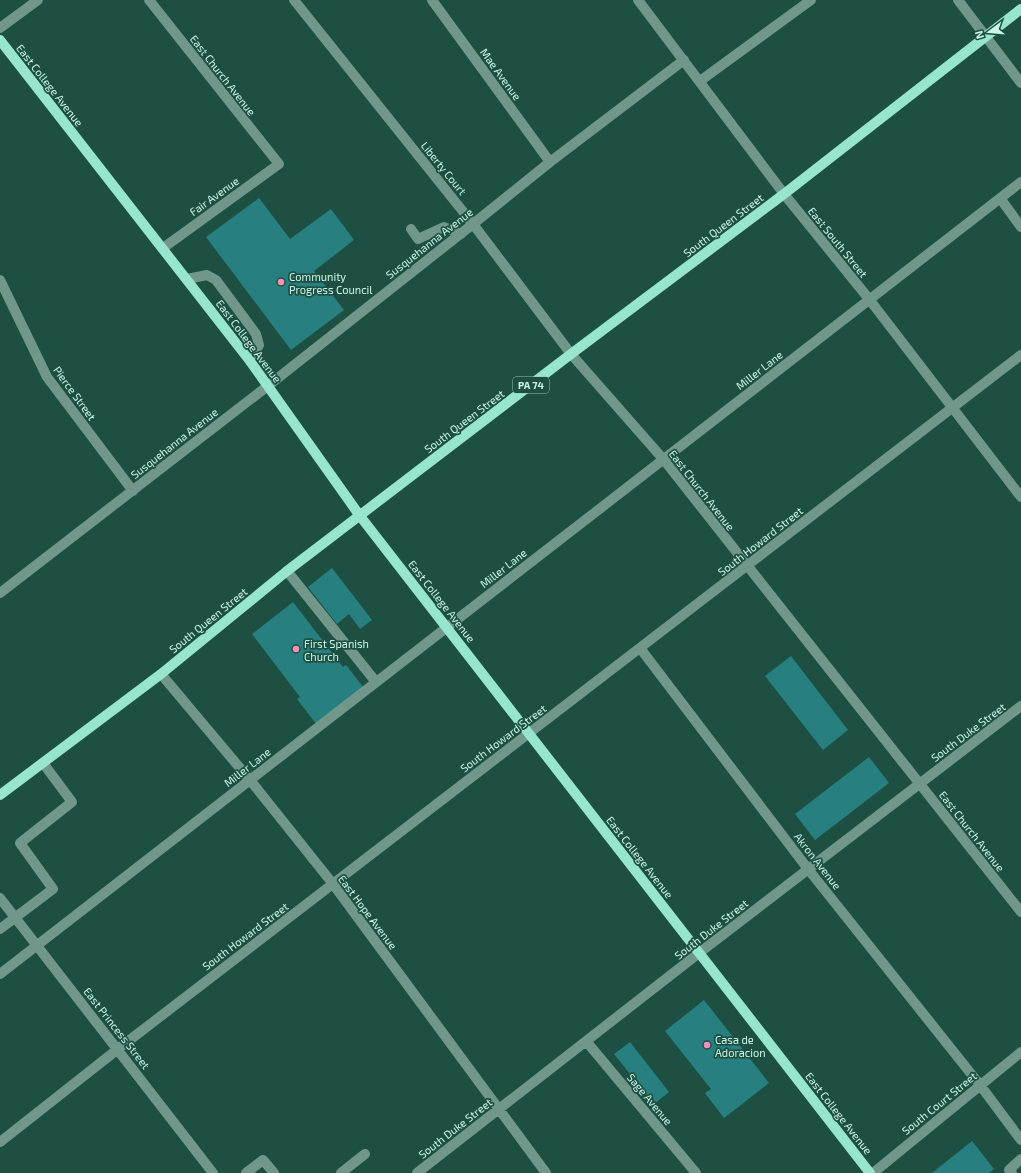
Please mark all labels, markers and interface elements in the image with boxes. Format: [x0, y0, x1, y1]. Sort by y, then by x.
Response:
north arrow [969, 12, 1009, 52]
text: N [972, 29, 986, 41]
street label: East Church Avenue [188, 32, 258, 118]
street label: East College Avenue [14, 41, 86, 129]
street label: Mae Avenue [478, 46, 524, 102]
street label: Liberty Court [419, 139, 469, 197]
street label: Fair Avenue [187, 174, 241, 218]
street label: South Queen Street [681, 191, 766, 260]
street label: East South Street [806, 204, 870, 280]
street label: Susquehanna Avenue [383, 205, 475, 281]
place label: Community Progress Council [289, 270, 373, 296]
marker: Community Progress Council [276, 277, 286, 287]
street label: East College Avenue [214, 297, 284, 385]
street label: Miller Lane [733, 348, 785, 392]
street label: Pierce Street [51, 363, 99, 423]
road number: PA 74 [513, 377, 549, 393]
street label: South Queen Street [422, 387, 507, 456]
street label: Susquehanna Avenue [128, 405, 220, 481]
street label: East Church Avenue [667, 447, 737, 533]
street label: South Howard Street [715, 504, 805, 578]
street label: Miller Lane [477, 546, 529, 590]
street label: East College Avenue [406, 557, 478, 645]
street label: South Queen Street [166, 585, 250, 656]
place label: First Spanish Church [304, 637, 369, 663]
marker: First Spanish Church [291, 644, 301, 654]
street label: South Duke Street [928, 700, 1008, 764]
street label: South Howard Street [458, 702, 548, 774]
street label: Miller Lane [221, 745, 273, 789]
street label: East Church Avenue [937, 788, 1007, 874]
street label: East College Avenue [604, 813, 676, 901]
street label: Akron Avenue [792, 830, 844, 892]
street label: East Hope Avenue [336, 872, 400, 952]
street label: South Duke Street [672, 896, 750, 962]
street label: South Howard Street [200, 900, 290, 972]
street label: East Princess Street [81, 985, 153, 1071]
place label: Casa de Adoracion [715, 1033, 766, 1059]
marker: Casa de Adoracion [702, 1040, 712, 1050]
street label: East College Avenue [803, 1069, 875, 1157]
street label: South Court Street [899, 1069, 979, 1137]
street label: Sage Avenue [625, 1071, 675, 1127]
street label: South Duke Street [416, 1095, 494, 1161]

